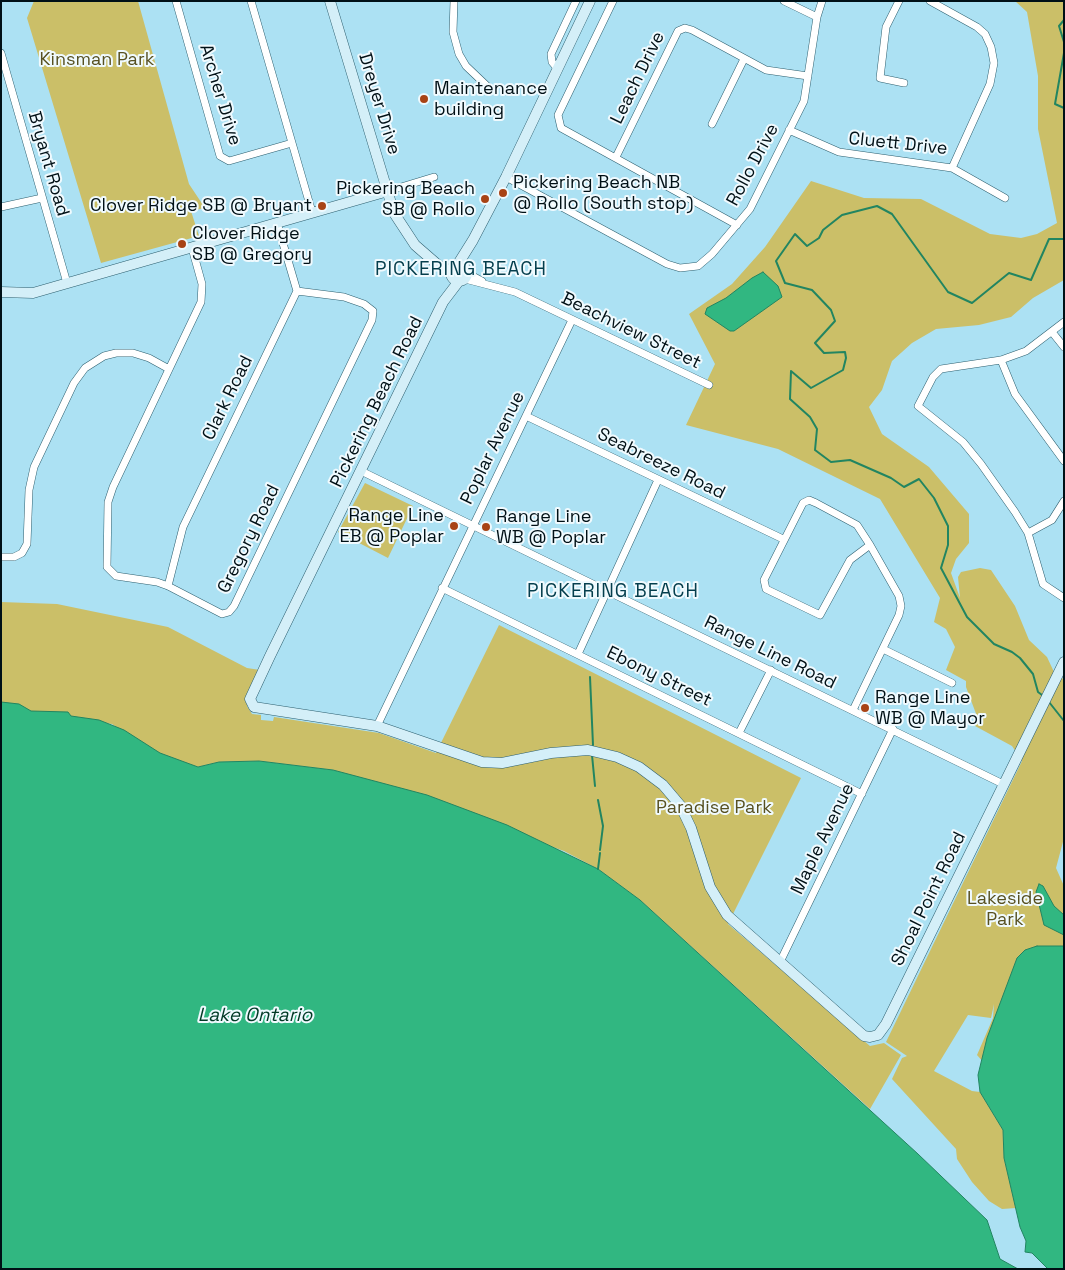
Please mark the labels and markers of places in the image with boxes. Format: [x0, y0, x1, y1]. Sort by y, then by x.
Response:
place label: Maintenance building [434, 78, 548, 120]
marker: Maintenance building [418, 93, 430, 105]
place label: Pickering Beach NB @ Rollo (South stop) [513, 172, 693, 214]
place label: Pickering Beach SB @ Rollo [336, 178, 475, 220]
marker: Pickering Beach NB @ Rollo (South stop) [497, 187, 509, 199]
marker: Pickering Beach SB @ Rollo [479, 193, 491, 205]
place label: Clover Ridge SB @ Bryant [90, 195, 312, 217]
marker: Clover Ridge SB @ Bryant [316, 200, 328, 212]
place label: Clover Ridge SB @ Gregory [192, 223, 312, 266]
marker: Clover Ridge SB @ Gregory [176, 238, 188, 250]
place label: Range Line EB @ Poplar [339, 505, 444, 548]
place label: Range Line WB @ Poplar [496, 506, 606, 548]
marker: Range Line EB @ Poplar [448, 520, 460, 532]
marker: Range Line WB @ Poplar [480, 521, 492, 533]
place label: Range Line WB @ Mayor [875, 687, 985, 730]
marker: Range Line WB @ Mayor [859, 702, 871, 714]

